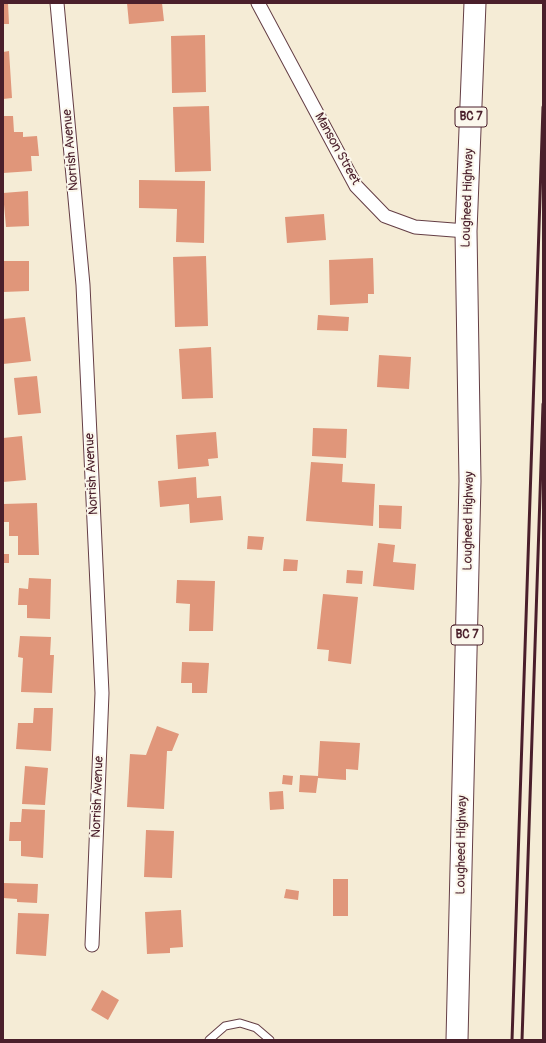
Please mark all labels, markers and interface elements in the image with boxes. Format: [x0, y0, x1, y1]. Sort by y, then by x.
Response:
road number: BC 7 [455, 107, 487, 127]
street label: Norrish Avenue [60, 108, 82, 192]
street label: Manson Street [311, 110, 363, 188]
street label: Lougheed Highway [458, 148, 478, 248]
street label: Norrish Avenue [82, 433, 102, 515]
street label: Lougheed Highway [460, 471, 478, 571]
road number: BC 7 [451, 625, 483, 645]
street label: Norrish Avenue [89, 756, 107, 838]
street label: Lougheed Highway [453, 795, 471, 895]

